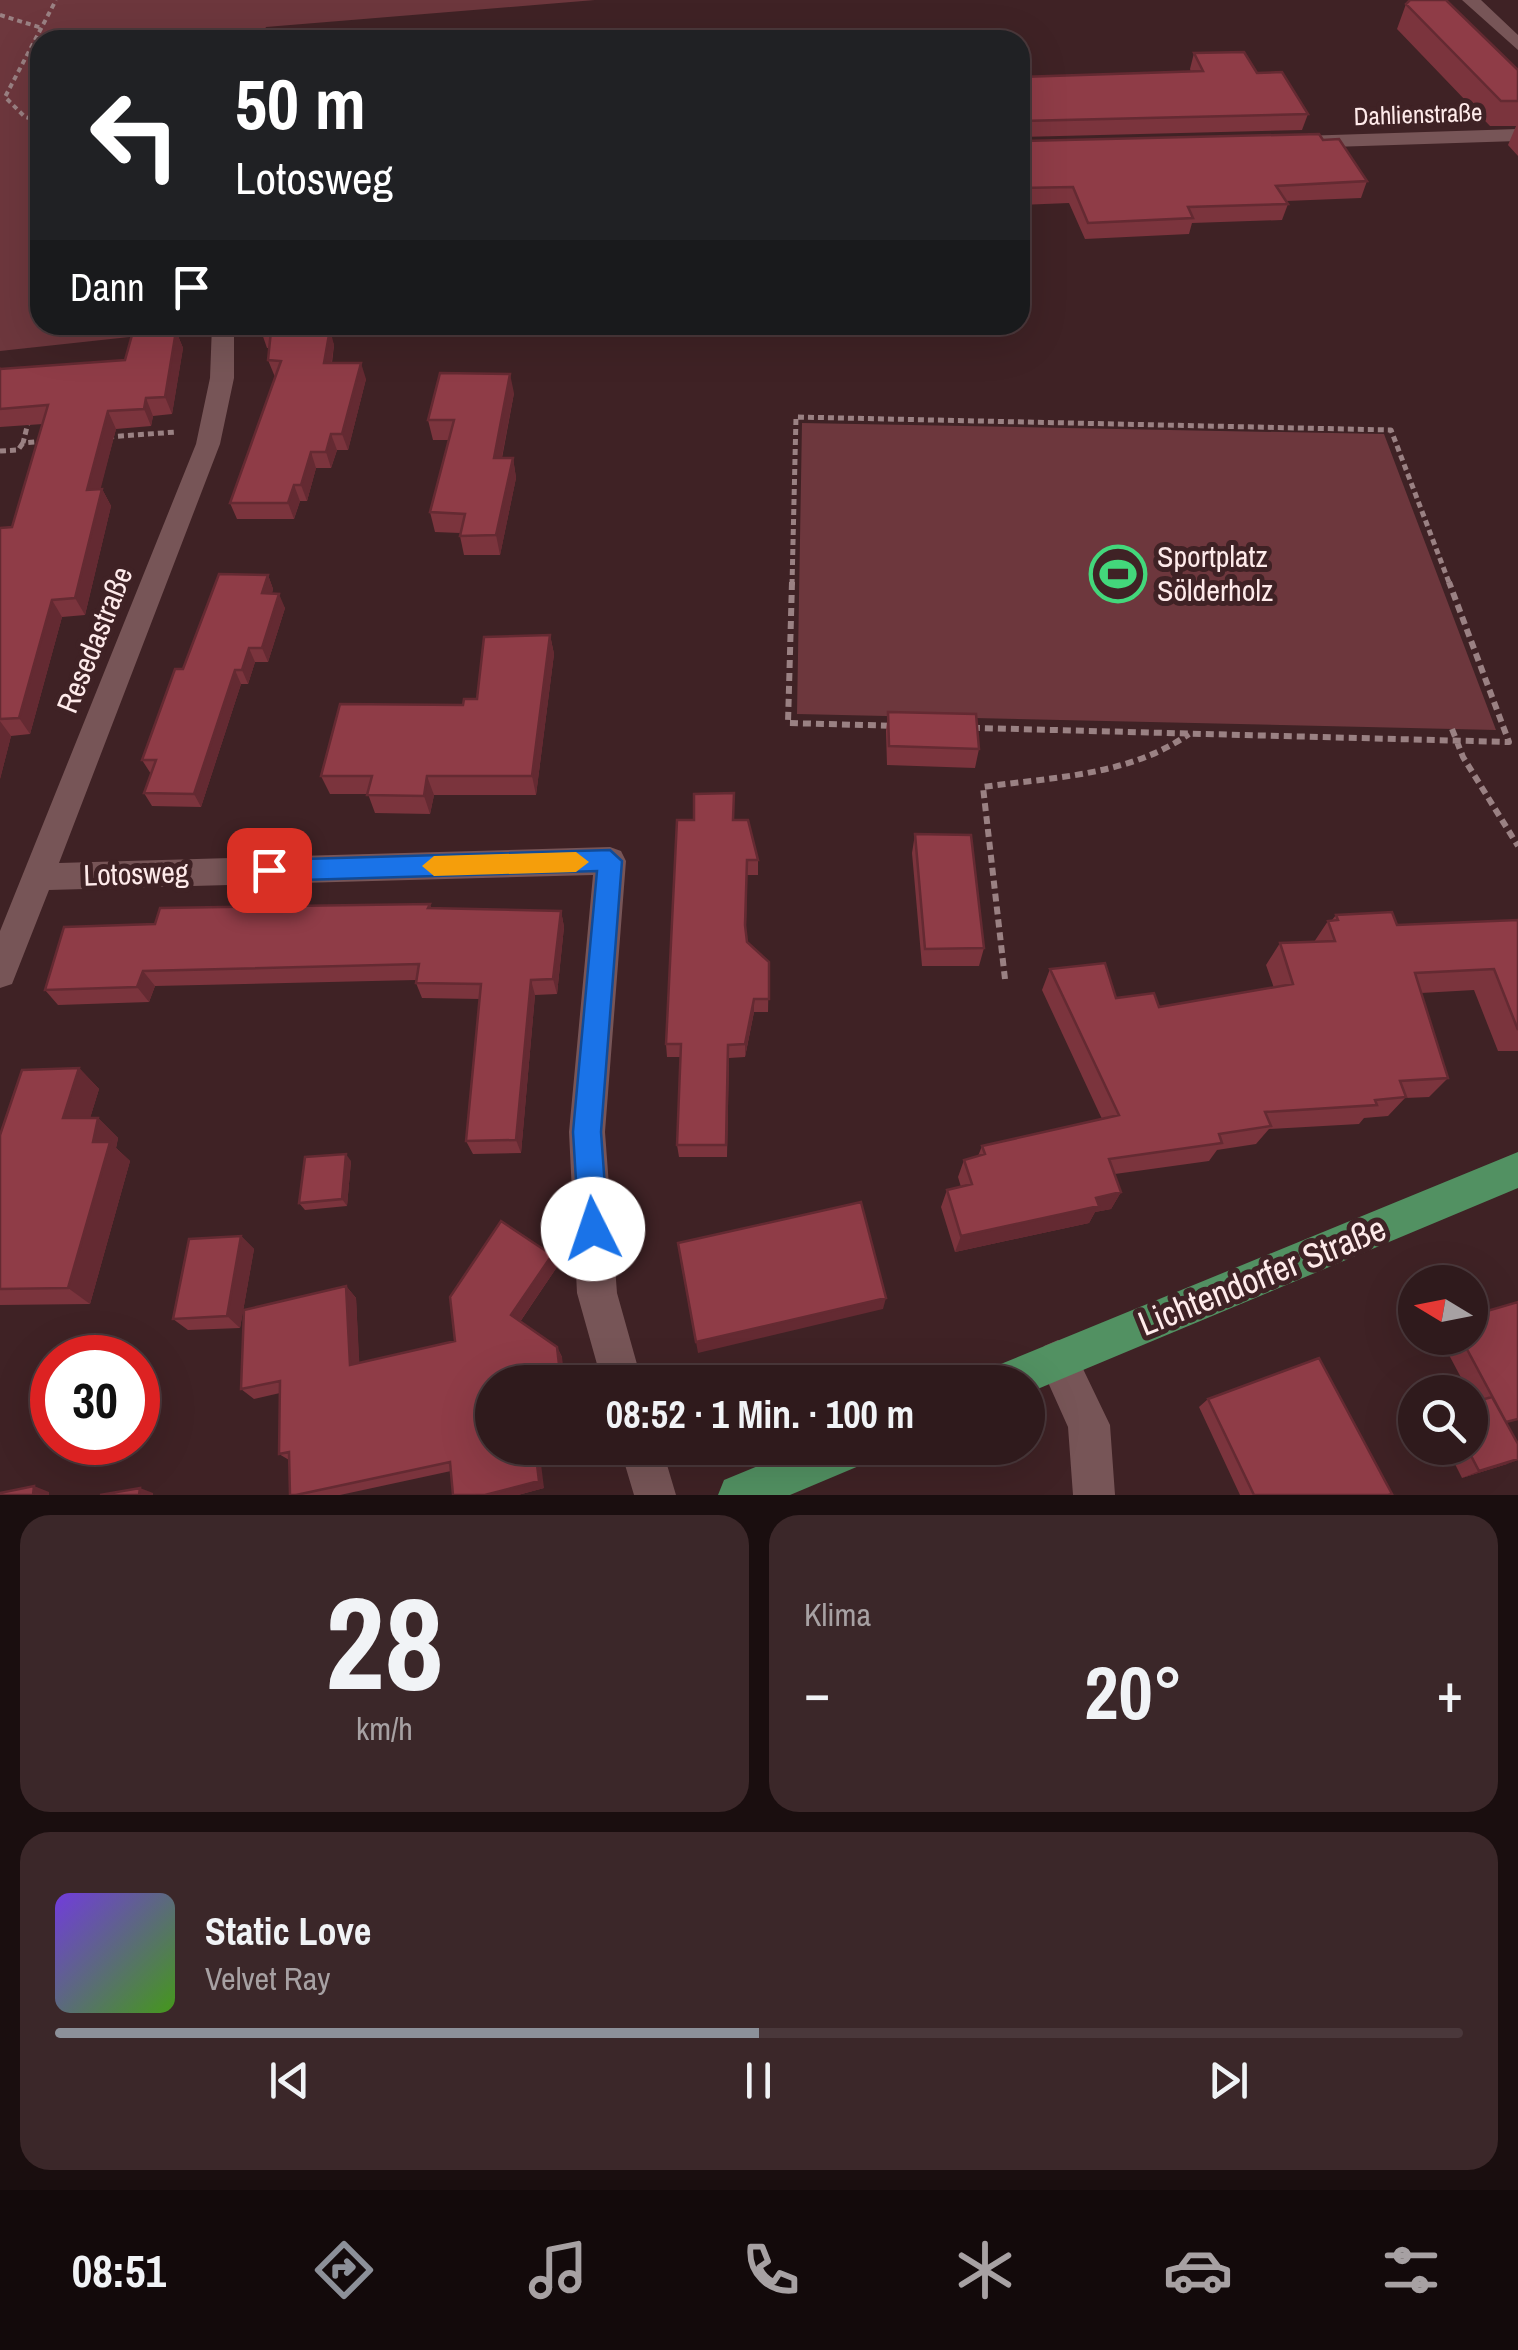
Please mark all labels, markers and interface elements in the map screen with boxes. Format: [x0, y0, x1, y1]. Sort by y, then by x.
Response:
text: 50 m [235, 57, 366, 151]
icon: left [70, 70, 200, 200]
street label: Dahlienstraße [1353, 95, 1483, 133]
text: Lotosweg [235, 147, 393, 208]
icon: arrive [164, 260, 219, 315]
text: Dann [70, 262, 144, 313]
place label: Sportplatz Sölderholz [1157, 536, 1273, 610]
sports icon: Sportplatz Sölderholz [1088, 544, 1148, 604]
street label: Resedastraße [47, 561, 142, 719]
pin [227, 828, 312, 913]
icon: arrive [242, 843, 297, 898]
street label: Lotosweg [83, 851, 190, 895]
position arrow [541, 1177, 645, 1281]
street label: Lichtendorfer Straße [1131, 1204, 1393, 1347]
north arrow [1398, 1265, 1488, 1355]
map controls [1398, 1265, 1488, 1465]
speed limit sign: 30 [30, 1335, 160, 1465]
button: search [1398, 1375, 1488, 1465]
text: 08:52 · 1 Min. · 100 m [606, 1389, 914, 1440]
text: 28 [325, 1554, 444, 1730]
text: Klima [804, 1593, 871, 1636]
text: 20° [1084, 1641, 1183, 1742]
text: − [804, 1655, 830, 1729]
text: + [1437, 1655, 1463, 1729]
text: km/h [356, 1707, 413, 1750]
text: Static Love [205, 1906, 371, 1957]
text: Velvet Ray [205, 1957, 330, 2000]
icon: previous [262, 2053, 317, 2108]
icon: pause [731, 2053, 786, 2108]
icon: next [1201, 2053, 1256, 2108]
icon: directions [309, 2235, 379, 2305]
icon: music [523, 2235, 593, 2305]
icon: phone [736, 2235, 806, 2305]
icon: climate [950, 2235, 1020, 2305]
icon: car [1163, 2235, 1233, 2305]
icon: filters [1376, 2235, 1446, 2305]
text: 08:51 [72, 2240, 166, 2301]

